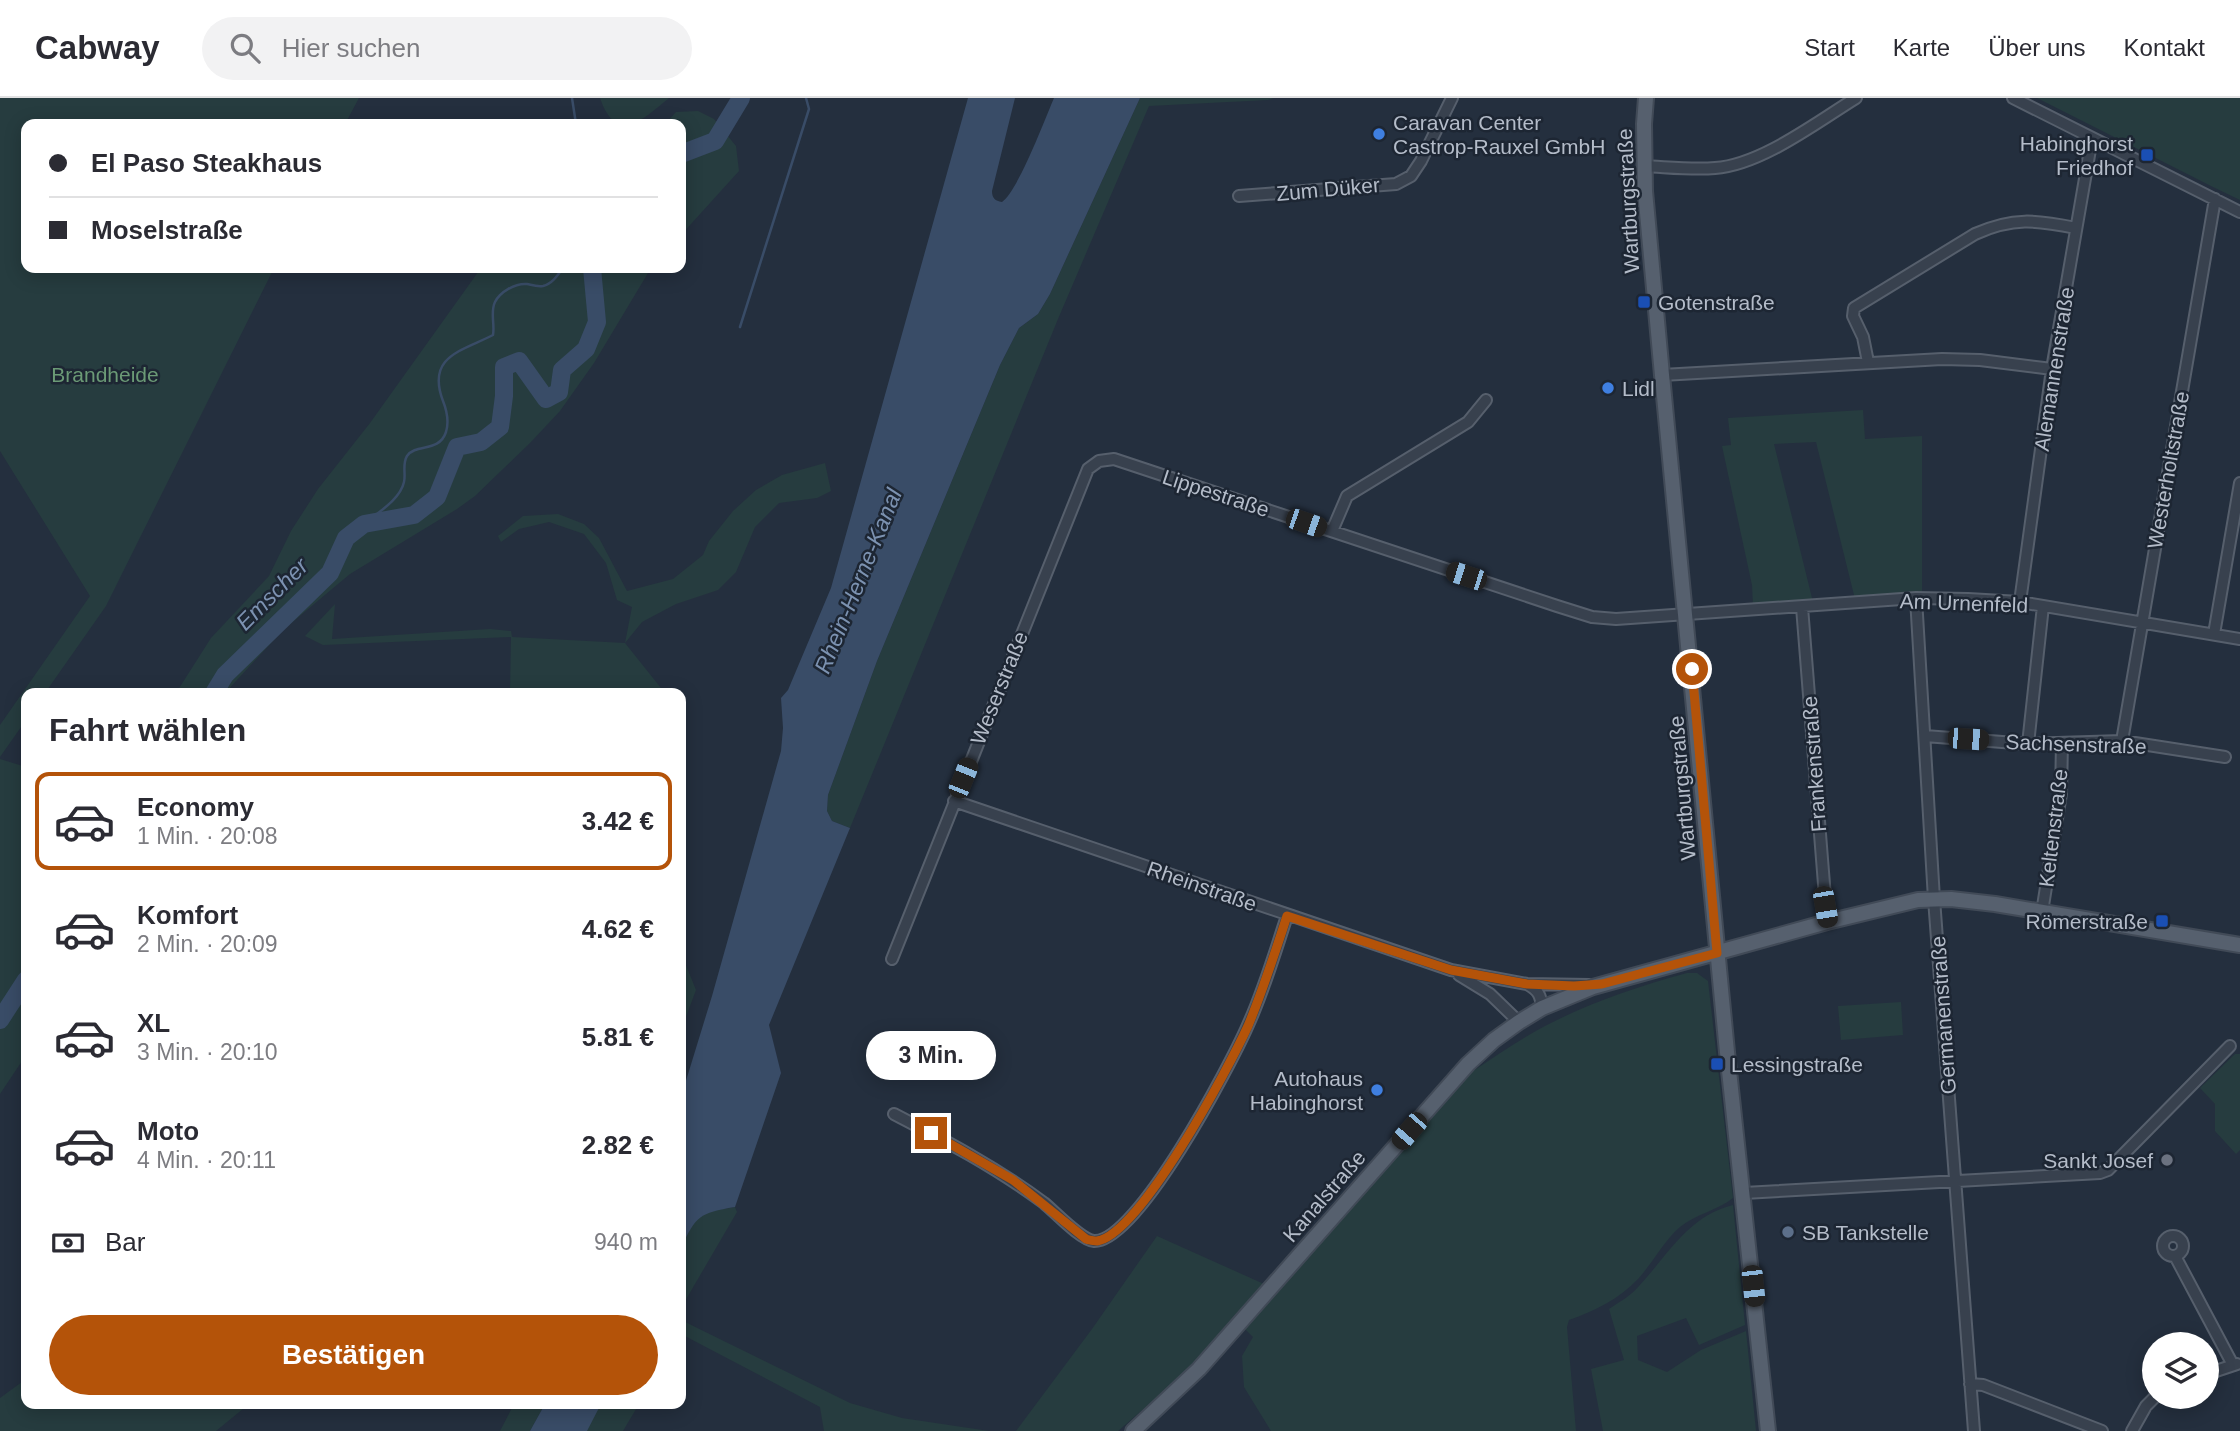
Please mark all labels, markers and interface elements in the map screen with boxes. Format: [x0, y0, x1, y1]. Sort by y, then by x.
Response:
search box [202, 17, 692, 80]
text: Cabway [35, 29, 160, 66]
icon: search [226, 29, 264, 67]
text: Hier suchen [282, 33, 420, 63]
text: Start [1804, 34, 1855, 61]
text: Karte [1893, 34, 1950, 61]
text: Über uns [1988, 34, 2086, 61]
text: Kontakt [2124, 34, 2205, 61]
place label: Caravan Center Castrop-Rauxel GmbH [1393, 111, 1605, 158]
marker: Caravan Center Castrop-Rauxel GmbH [1371, 126, 1387, 142]
street label: Wartburgstraße [1613, 128, 1643, 274]
place label: Habinghorst Friedhof [2020, 132, 2133, 179]
marker: Habinghorst Friedhof [2139, 147, 2155, 163]
text: El Paso Steakhaus [91, 148, 322, 178]
street label: Zum Düker [1275, 173, 1381, 205]
text: Moselstraße [91, 215, 243, 245]
street label: Alemannenstraße [2030, 285, 2078, 453]
place label: Gotenstraße [1658, 291, 1775, 314]
marker: Gotenstraße [1636, 294, 1652, 310]
park label: Brandheide [51, 363, 159, 386]
place label: Lidl [1622, 377, 1655, 400]
marker: Lidl [1600, 380, 1616, 396]
street label: Westerholtstraße [2143, 389, 2193, 551]
street label: Lippestraße [1160, 465, 1272, 521]
water label: Rhein-Herne-Kanal [809, 484, 907, 677]
car [1283, 506, 1330, 540]
water label: Emscher [231, 552, 314, 635]
car [1443, 560, 1490, 592]
street label: Am Urnenfeld [1899, 589, 2029, 617]
street label: Weserstraße [966, 628, 1032, 748]
route start [1676, 653, 1708, 685]
street label: Frankenstraße [1798, 695, 1830, 833]
text: Fahrt wählen [49, 712, 246, 748]
street label: Wartburgstraße [1664, 715, 1700, 861]
car [1947, 727, 1990, 751]
street label: Sachsenstraße [2005, 730, 2147, 758]
car [946, 755, 981, 801]
street label: Keltenstraße [2034, 768, 2072, 888]
icon: car [53, 790, 116, 853]
text: Economy [137, 792, 254, 822]
text: 3.42 € [582, 806, 654, 836]
text: 1 Min. · 20:08 [137, 823, 278, 849]
street label: Rheinstraße [1144, 857, 1260, 915]
car [1812, 884, 1839, 930]
icon: car [53, 898, 116, 961]
text: Komfort [137, 900, 238, 930]
place label: Römerstraße [2025, 910, 2148, 933]
marker: Römerstraße [2154, 913, 2170, 929]
text: 4.62 € [582, 914, 654, 944]
text: 2 Min. · 20:09 [137, 931, 278, 957]
street label: Germanenstraße [1926, 935, 1960, 1095]
icon: car [53, 1006, 116, 1069]
text: XL [137, 1008, 170, 1038]
text: 5.81 € [582, 1022, 654, 1052]
callout: 3 Min. [866, 1032, 996, 1080]
text: 3 Min. · 20:10 [137, 1039, 278, 1065]
text: 3 Min. [898, 1042, 964, 1068]
place label: Lessingstraße [1731, 1053, 1863, 1076]
marker: Lessingstraße [1709, 1056, 1725, 1072]
place label: Autohaus Habinghorst [1250, 1067, 1363, 1114]
marker: Autohaus Habinghorst [1369, 1082, 1385, 1098]
car [1388, 1108, 1431, 1154]
icon: car [53, 1114, 116, 1177]
text: Moto [137, 1116, 199, 1146]
route end [915, 1117, 947, 1149]
text: 2.82 € [582, 1130, 654, 1160]
street label: Kanalstraße [1278, 1146, 1370, 1246]
text: 4 Min. · 20:11 [137, 1147, 276, 1173]
place label: Sankt Josef [2043, 1149, 2153, 1172]
marker: Sankt Josef [2159, 1152, 2175, 1168]
place label: SB Tankstelle [1802, 1221, 1929, 1244]
icon: cash [49, 1224, 87, 1262]
marker: SB Tankstelle [1780, 1224, 1796, 1240]
text: Bar [105, 1227, 145, 1257]
text: 940 m [594, 1229, 658, 1255]
car [1741, 1264, 1766, 1308]
button: Bestätigen [49, 1315, 658, 1395]
map controls [2142, 1332, 2219, 1409]
button: layers [2142, 1332, 2219, 1409]

